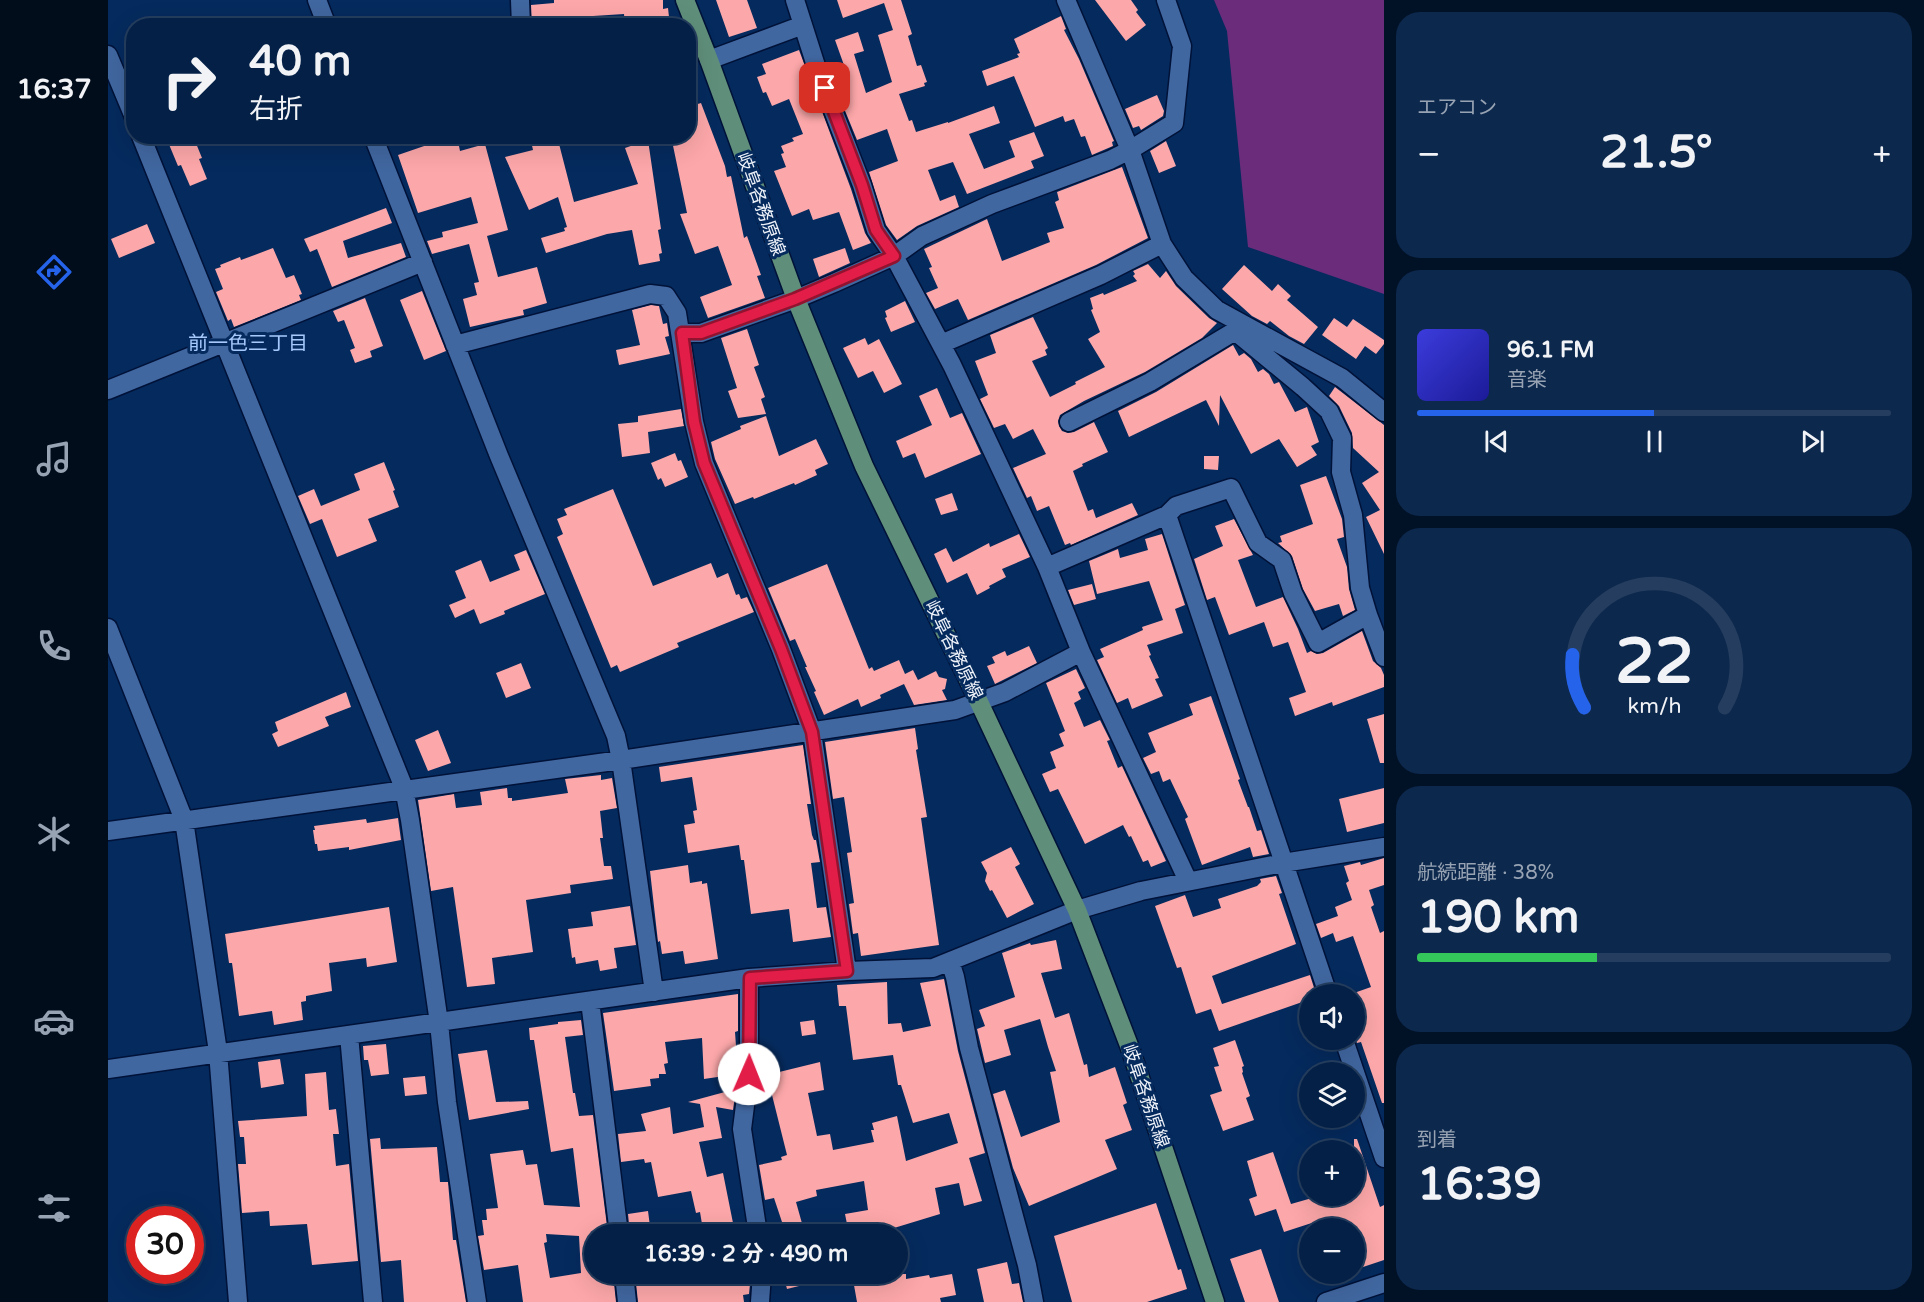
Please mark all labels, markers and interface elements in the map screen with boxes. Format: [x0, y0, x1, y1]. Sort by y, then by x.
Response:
text: 40 m [249, 36, 351, 87]
icon: right [150, 42, 228, 120]
pin [799, 62, 850, 113]
icon: arrive [808, 71, 841, 104]
text: 16:37 [17, 73, 91, 106]
text: 右折 [249, 93, 303, 126]
text: エアコン [1417, 96, 1497, 120]
text: 21.5° [1600, 126, 1713, 180]
text: − [1417, 135, 1441, 174]
text: + [1872, 135, 1891, 174]
street label: 岐阜各務原線 [732, 149, 790, 259]
icon: directions [33, 251, 75, 293]
district label: 前一色三丁目 [188, 332, 308, 356]
text: 96.1 FM [1507, 337, 1595, 363]
text: 音楽 [1507, 368, 1547, 392]
icon: previous [1480, 425, 1513, 458]
icon: pause [1638, 425, 1671, 458]
icon: next [1796, 425, 1829, 458]
icon: music [33, 438, 75, 480]
street label: 岐阜各務原線 [920, 597, 988, 703]
icon: phone [33, 625, 75, 667]
text: 22 [1615, 625, 1693, 700]
text: km/h [1627, 693, 1681, 719]
icon: climate [33, 813, 75, 855]
text: 航続距離 · 38% [1417, 861, 1554, 885]
text: 190 km [1417, 891, 1579, 945]
map controls [1299, 984, 1365, 1284]
button: sound [1299, 984, 1365, 1050]
icon: car [33, 1000, 75, 1042]
street label: 岐阜各務原線 [1118, 1041, 1174, 1151]
position arrow [717, 1042, 781, 1106]
button: layers [1299, 1062, 1365, 1128]
text: 到着 [1417, 1128, 1457, 1152]
button: + [1299, 1140, 1365, 1206]
text: 16:39 [1417, 1158, 1542, 1212]
icon: filters [33, 1187, 75, 1229]
speed limit sign: 30 [126, 1206, 204, 1284]
button: − [1299, 1218, 1365, 1284]
text: 16:39 · 2 分 · 490 m [644, 1241, 848, 1267]

